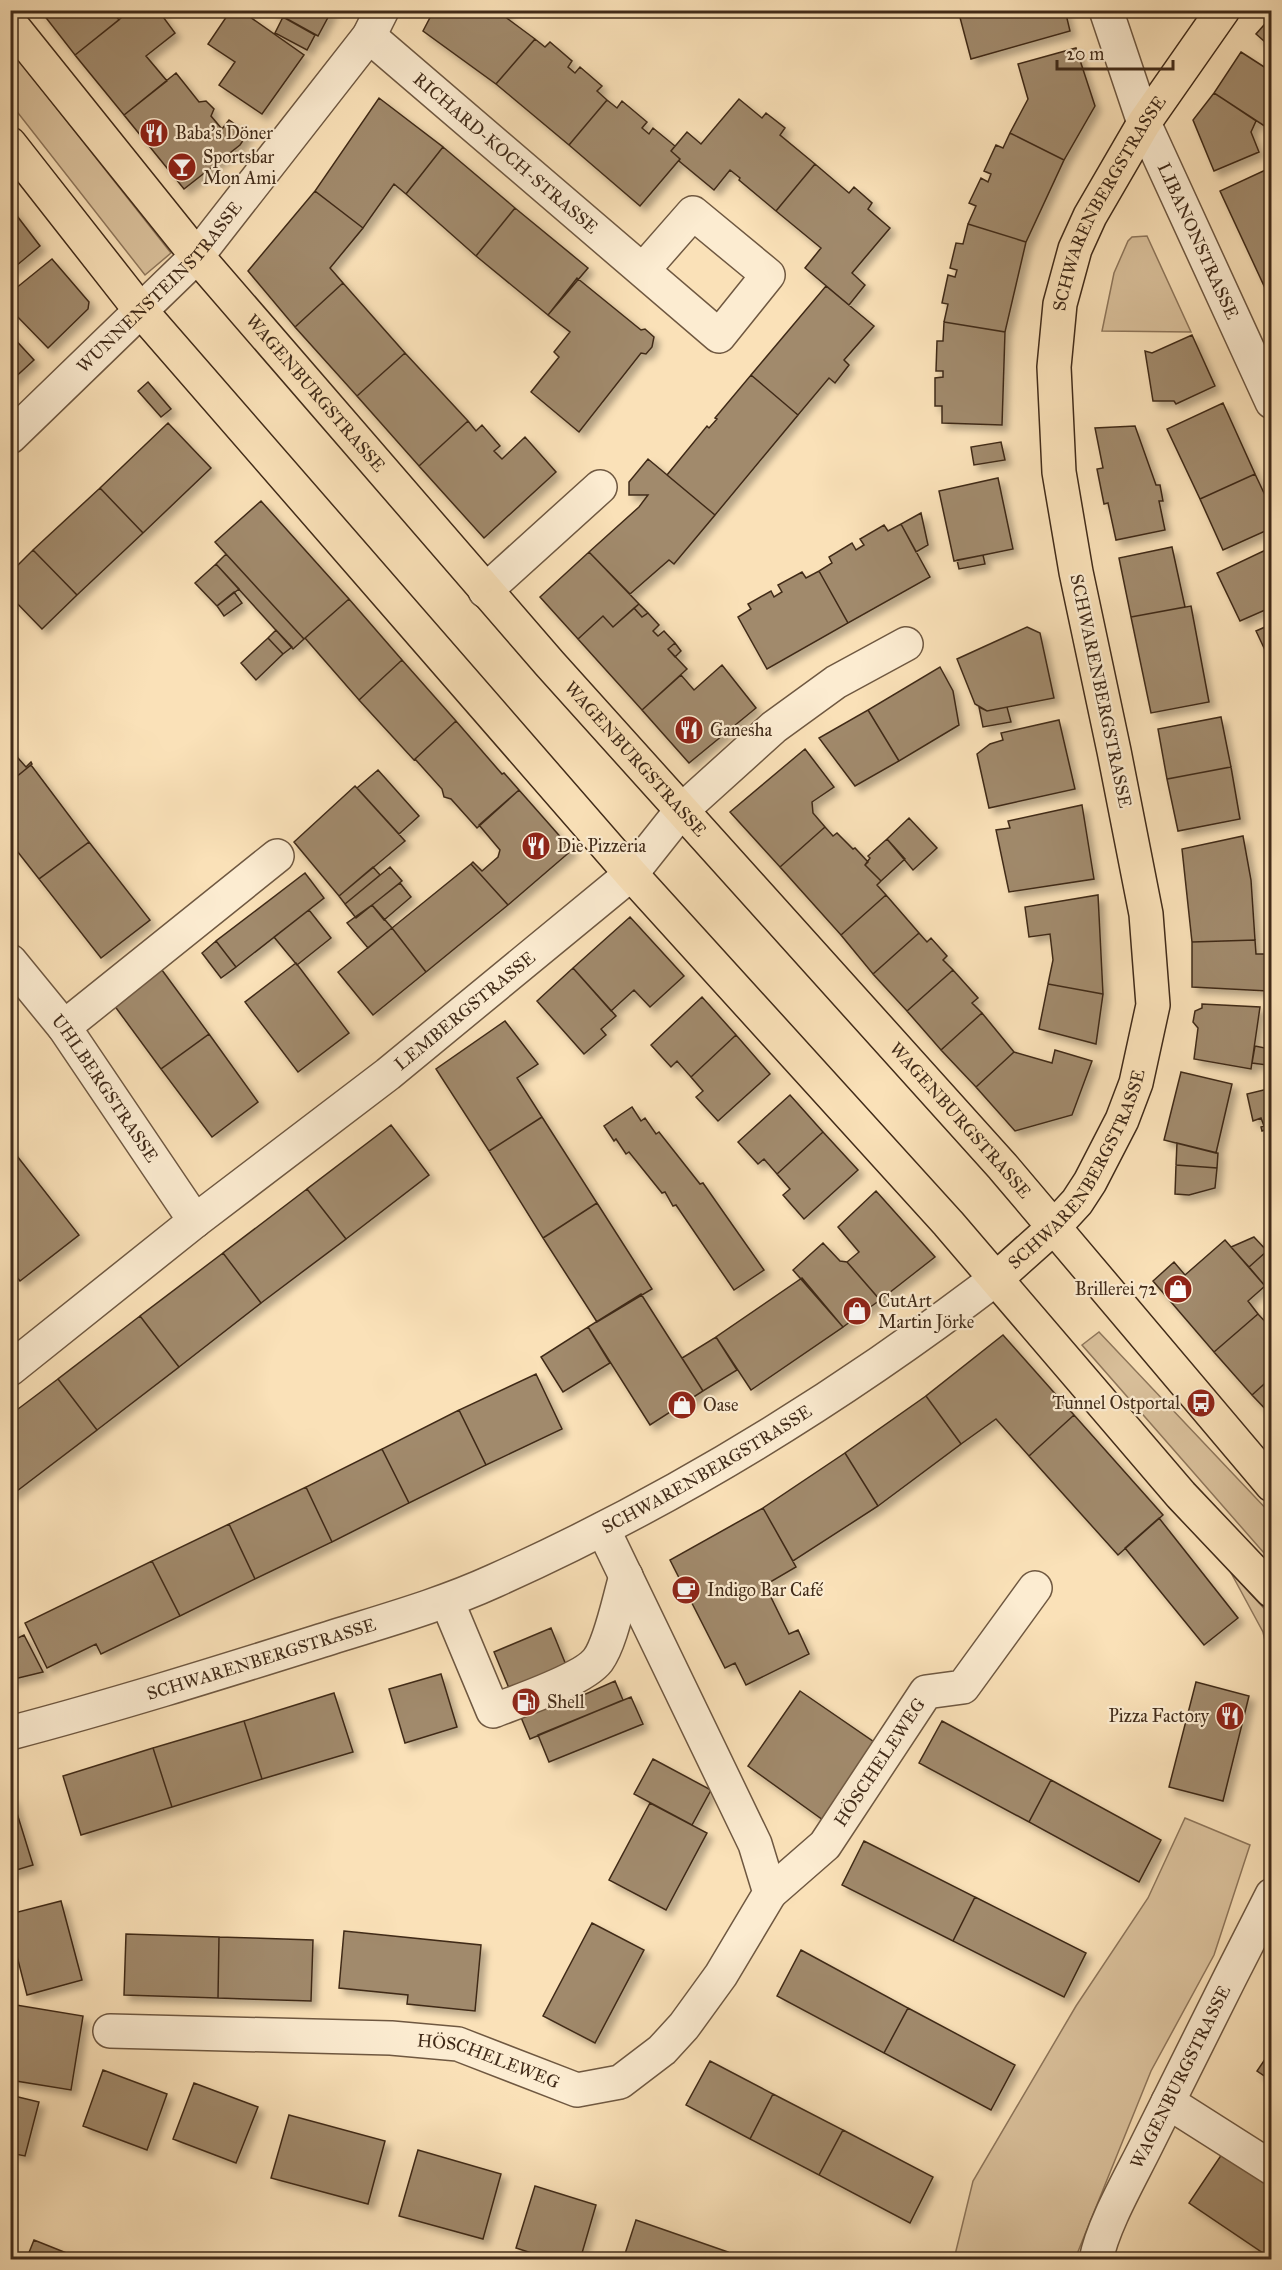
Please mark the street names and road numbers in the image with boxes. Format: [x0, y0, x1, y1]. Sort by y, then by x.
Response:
street label: RICHARD-KOCH-STRASSE [409, 68, 603, 239]
street label: SCHWARENBERGSTRASSE [1048, 91, 1171, 312]
street label: LIBANONSTRASSE [1153, 159, 1244, 323]
street label: WUNNENSTEINSTRASSE [72, 197, 247, 377]
street label: WAGENBURGSTRASSE [241, 310, 390, 477]
street label: SCHWARENBERGSTRASSE [1065, 572, 1137, 810]
street label: WAGENBURGSTRASSE [560, 677, 711, 841]
street label: LEMBERGSTRASSE [390, 946, 540, 1075]
street label: UHLBERGSTRASSE [47, 1010, 163, 1167]
street label: WAGENBURGSTRASSE [885, 1038, 1036, 1203]
street label: SCHWARENBERGSTRASSE [1004, 1067, 1150, 1274]
street label: SCHWARENBERGSTRASSE [598, 1400, 816, 1538]
street label: SCHWARENBERGSTRASSE [144, 1613, 379, 1705]
street label: HÖSCHELEWEG [829, 1694, 930, 1831]
street label: WAGENBURGSTRASSE [1126, 1982, 1235, 2172]
street label: HÖSCHELEWEG [416, 2029, 563, 2093]

